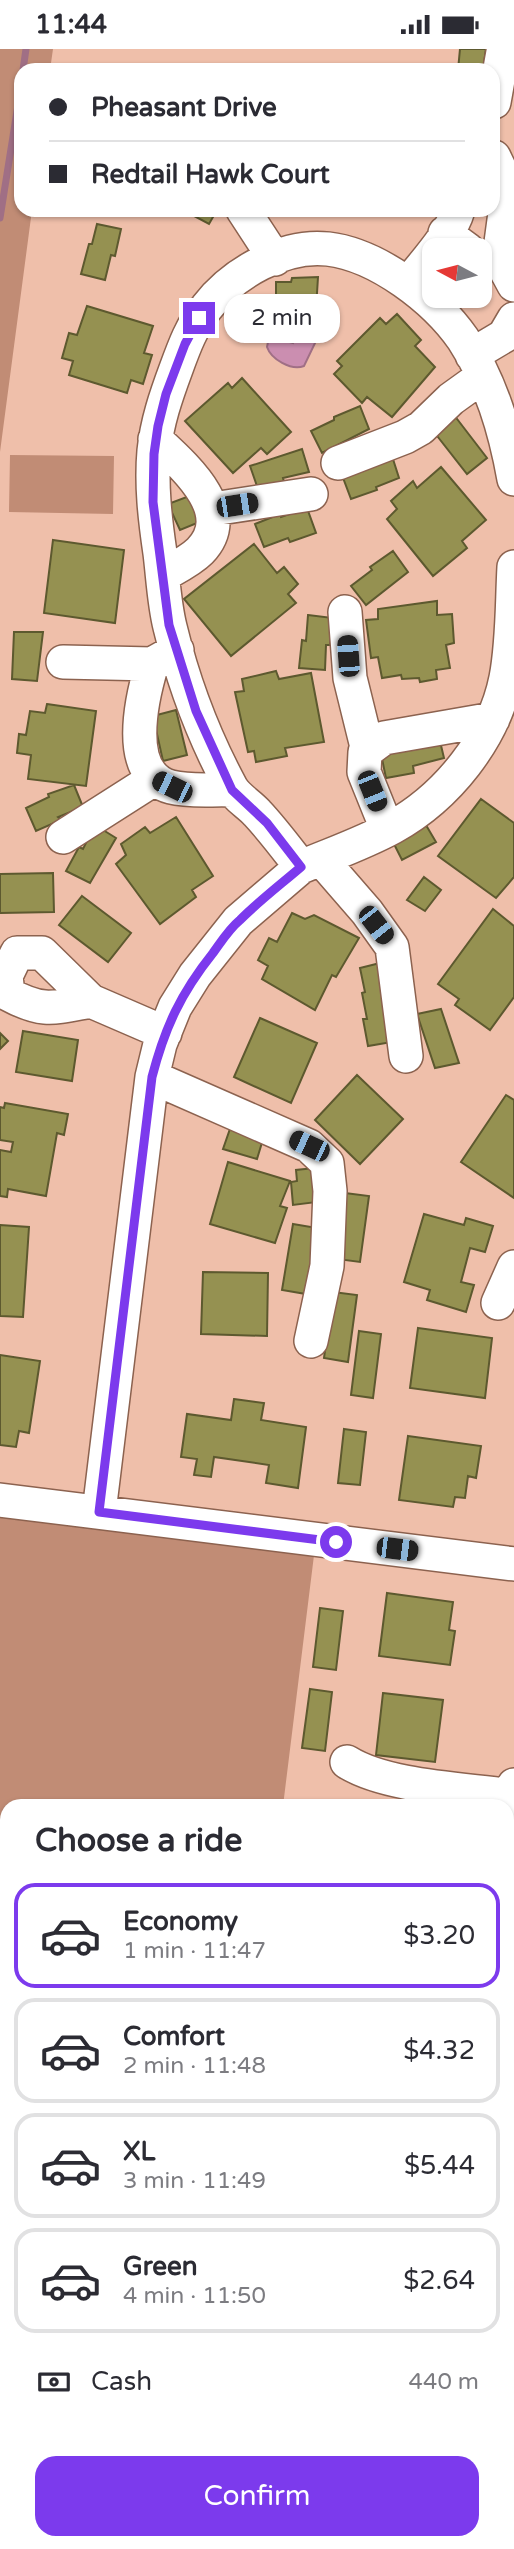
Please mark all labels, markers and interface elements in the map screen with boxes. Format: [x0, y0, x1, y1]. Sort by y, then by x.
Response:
text: 11:44 [35, 9, 107, 40]
text: Pheasant Drive [91, 92, 277, 123]
text: Redtail Hawk Court [91, 159, 330, 190]
north arrow [422, 238, 492, 308]
map controls [422, 238, 492, 308]
callout: 2 min [224, 293, 339, 343]
route end [183, 302, 215, 334]
text: 2 min [251, 304, 313, 332]
car [215, 491, 260, 519]
car [337, 634, 360, 678]
car [149, 768, 196, 806]
car [355, 768, 390, 814]
car [355, 902, 398, 948]
car [286, 1128, 333, 1164]
route start [320, 1526, 352, 1558]
car [375, 1536, 420, 1562]
text: Choose a ride [35, 1822, 242, 1860]
icon: car [39, 1904, 102, 1967]
text: Economy [123, 1906, 238, 1937]
text: $3.20 [403, 1920, 475, 1951]
text: 1 min · 11:47 [123, 1937, 266, 1965]
icon: car [39, 2019, 102, 2082]
text: Comfort [123, 2021, 225, 2052]
text: $4.32 [403, 2035, 475, 2066]
text: 2 min · 11:48 [123, 2052, 266, 2080]
icon: car [39, 2134, 102, 2197]
text: XL [123, 2136, 155, 2167]
text: $5.44 [404, 2150, 475, 2181]
text: 3 min · 11:49 [123, 2167, 266, 2195]
icon: car [39, 2249, 102, 2312]
text: Green [123, 2251, 198, 2282]
text: $2.64 [403, 2265, 475, 2296]
text: 4 min · 11:50 [123, 2282, 266, 2310]
icon: cash [35, 2363, 73, 2401]
text: Cash [91, 2366, 152, 2397]
text: 440 m [409, 2368, 479, 2396]
button: Confirm [35, 2456, 479, 2536]

